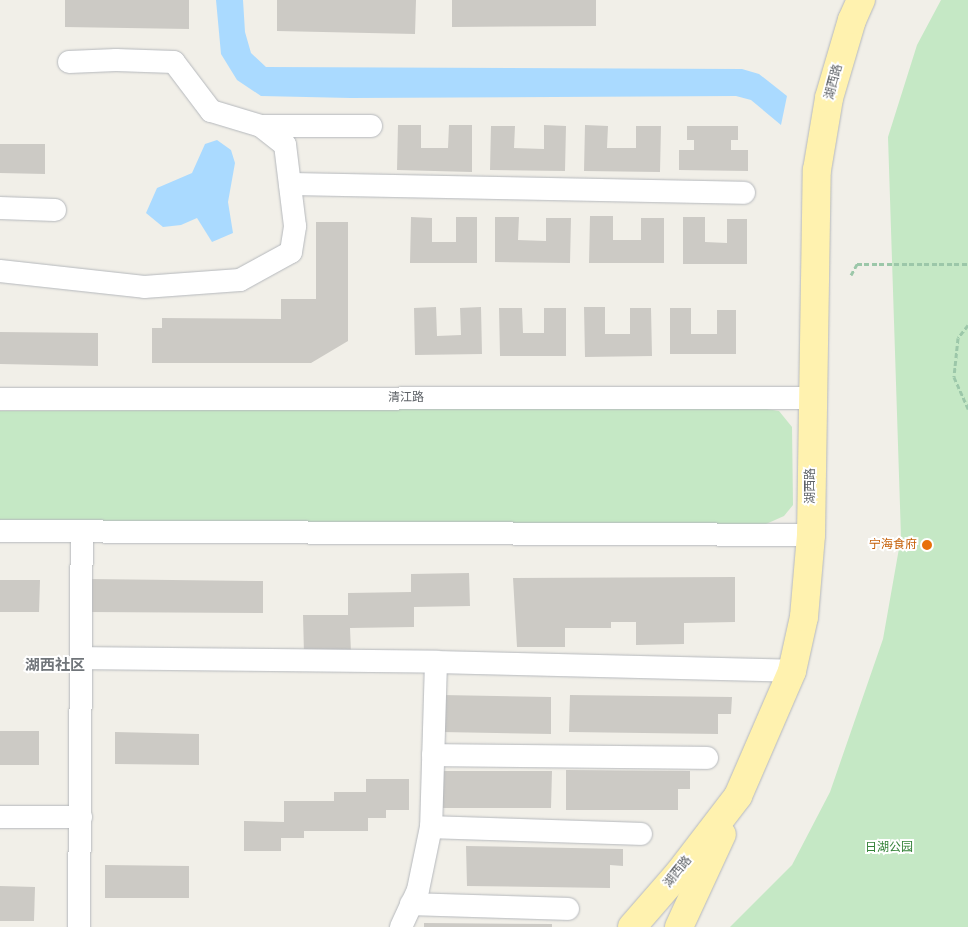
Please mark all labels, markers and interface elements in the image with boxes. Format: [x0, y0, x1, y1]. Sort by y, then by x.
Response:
street label: 湖西路 [822, 63, 846, 101]
street label: 清江路 [388, 391, 424, 405]
street label: 湖西路 [804, 468, 818, 504]
place label: 宁海食府 [869, 538, 917, 552]
marker: 宁海食府 [921, 539, 933, 551]
district label: 湖西社区 [25, 657, 85, 675]
park label: 日湖公园 [865, 841, 913, 855]
street label: 湖西路 [661, 853, 695, 891]

